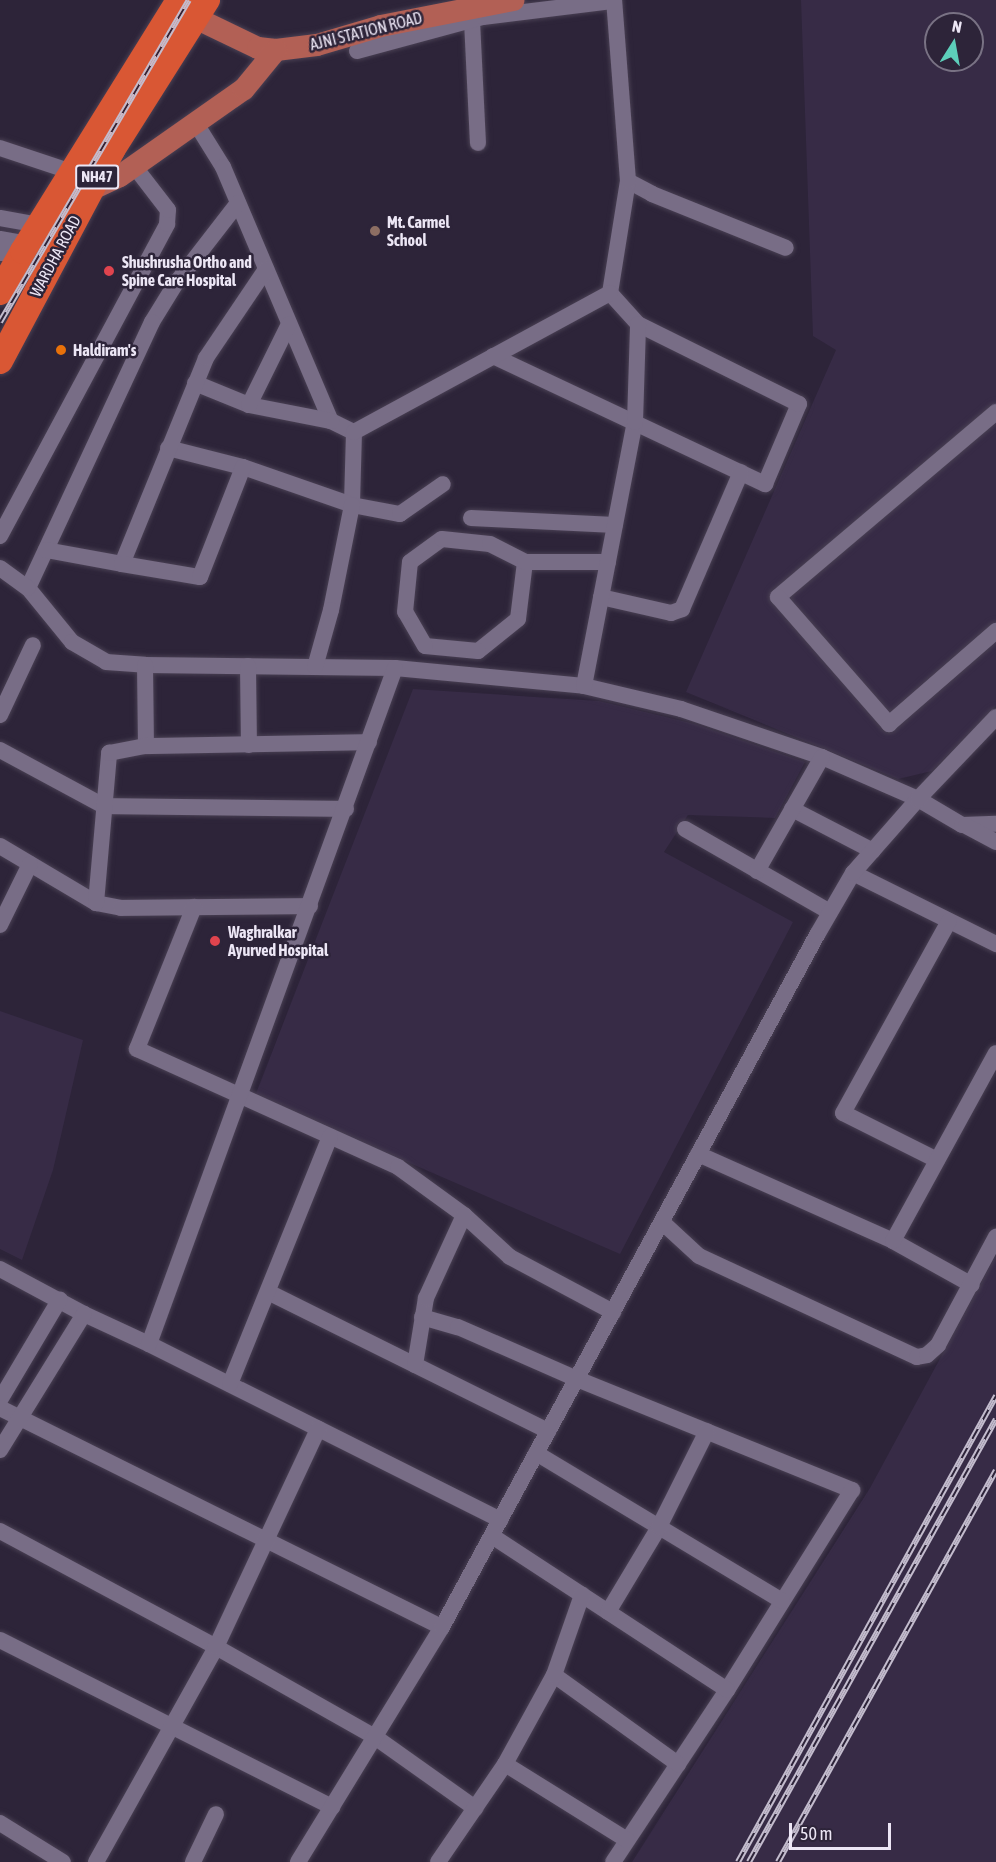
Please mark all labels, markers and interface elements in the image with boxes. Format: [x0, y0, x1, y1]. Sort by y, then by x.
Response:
street label: AJNI STATION ROAD [308, 8, 424, 54]
north arrow [924, 12, 984, 72]
text: N [951, 17, 963, 36]
road number: NH47 [74, 165, 120, 189]
street label: WARDHA ROAD [26, 212, 84, 300]
place label: Mt. Carmel School [387, 212, 450, 250]
marker: Mt. Carmel School [368, 224, 382, 238]
place label: Shushrusha Ortho and Spine Care Hospital [122, 252, 252, 290]
marker: Shushrusha Ortho and Spine Care Hospital [100, 262, 118, 280]
place label: Haldiram's [73, 340, 136, 360]
marker: Haldiram's [54, 343, 68, 357]
place label: Waghralkar Ayurved Hospital [228, 922, 328, 960]
marker: Waghralkar Ayurved Hospital [206, 932, 224, 950]
scale bar [792, 1811, 894, 1849]
text: 50 m [800, 1823, 832, 1844]

